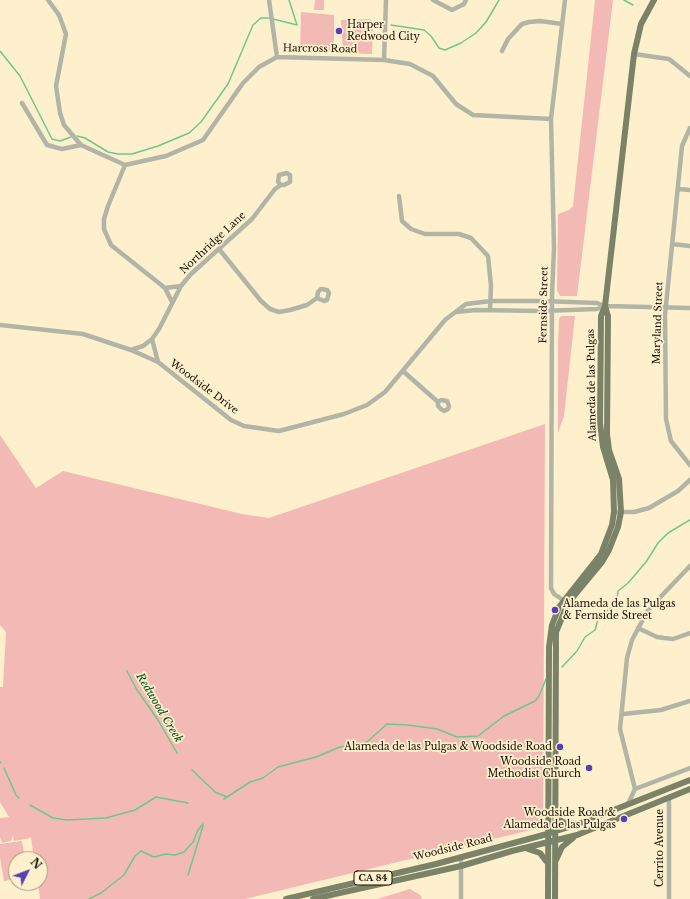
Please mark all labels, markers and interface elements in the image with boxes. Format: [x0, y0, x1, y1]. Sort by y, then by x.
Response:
place label: Harper Redwood City [347, 19, 420, 42]
marker: Harper Redwood City [334, 26, 344, 36]
street label: Harcross Road [283, 42, 357, 56]
street label: Northridge Lane [178, 209, 248, 277]
street label: Fernside Street [537, 266, 551, 344]
street label: Maryland Street [651, 281, 665, 365]
street label: Alameda de las Pulgas [585, 329, 599, 441]
street label: Woodside Drive [167, 357, 241, 417]
place label: Alameda de las Pulgas & Fernside Street [563, 598, 676, 622]
marker: Alameda de las Pulgas & Fernside Street [550, 605, 560, 615]
water label: Redwood Creek [133, 671, 185, 745]
place label: Alameda de las Pulgas & Woodside Road [344, 741, 552, 753]
marker: Alameda de las Pulgas & Woodside Road [555, 742, 565, 752]
place label: Woodside Road Methodist Church [488, 756, 581, 780]
marker: Woodside Road Methodist Church [584, 763, 594, 773]
place label: Woodside Road & Alameda de las Pulgas [503, 807, 616, 830]
street label: Cerrito Avenue [654, 809, 666, 887]
marker: Woodside Road & Alameda de las Pulgas [619, 814, 629, 824]
street label: Woodside Road [412, 832, 494, 864]
north arrow [8, 851, 48, 891]
text: N [28, 855, 45, 872]
road number: CA 84 [354, 871, 392, 885]

